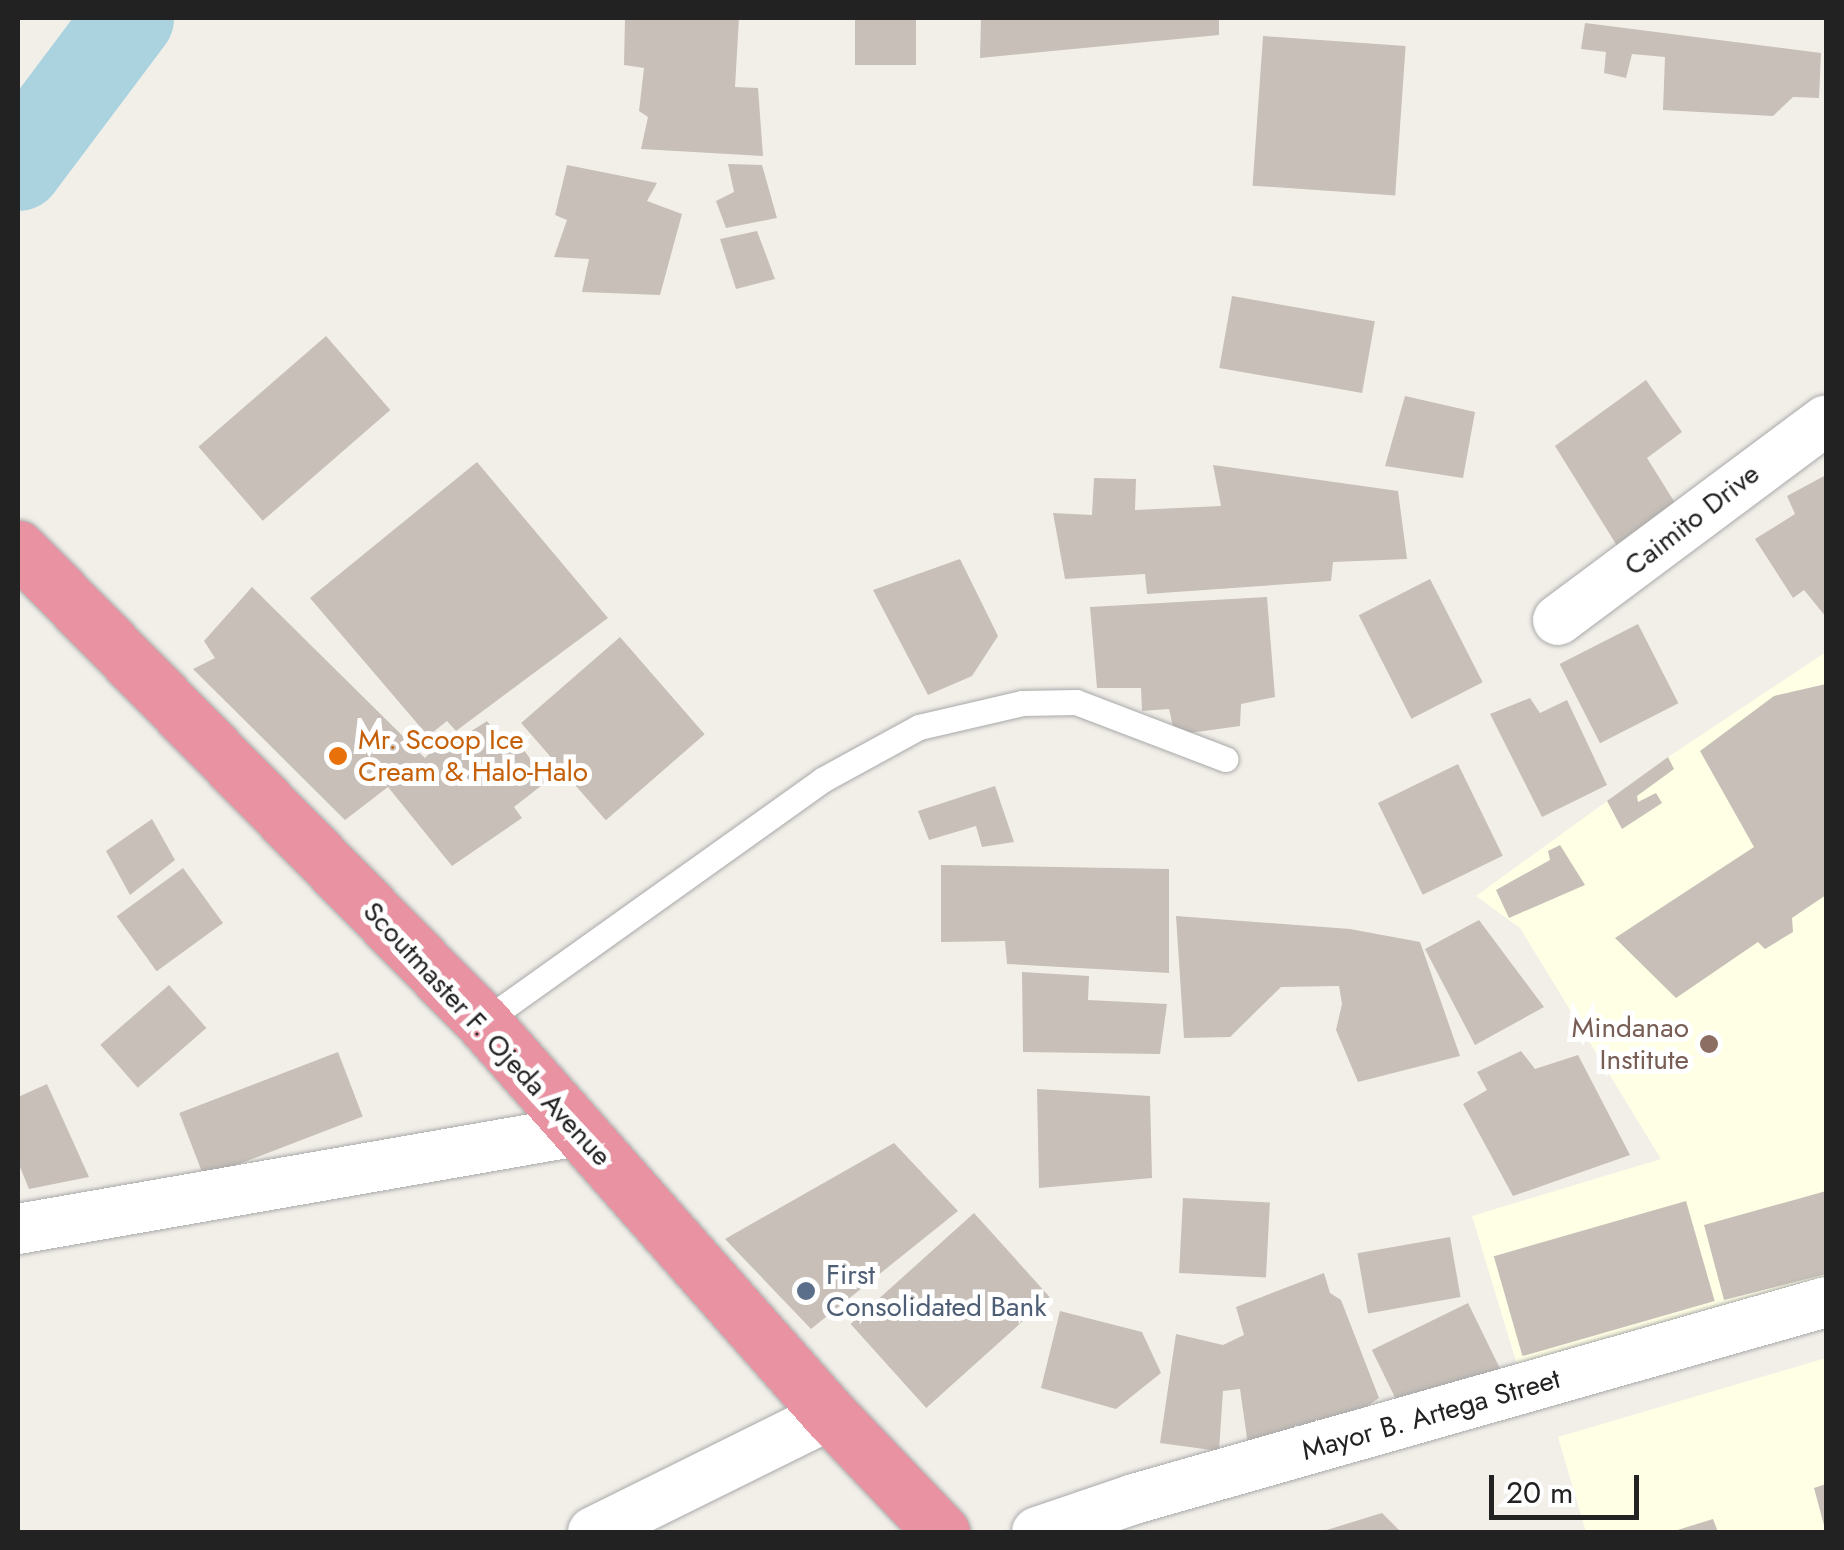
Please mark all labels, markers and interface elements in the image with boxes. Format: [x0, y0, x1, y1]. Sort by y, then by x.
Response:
street label: Caimito Drive [1618, 457, 1766, 583]
place label: Mr. Scoop Ice Cream & Halo-Halo [358, 723, 588, 789]
marker: Mr. Scoop Ice Cream & Halo-Halo [327, 745, 349, 767]
street label: Scoutmaster F. Ojeda Avenue [356, 895, 618, 1173]
place label: Mindanao Institute [1571, 1011, 1689, 1077]
marker: Mindanao Institute [1698, 1033, 1720, 1055]
place label: First Consolidated Bank [826, 1258, 1046, 1324]
marker: First Consolidated Bank [795, 1280, 817, 1302]
street label: Mayor B. Artega Street [1298, 1362, 1564, 1468]
scale bar [1494, 1455, 1644, 1517]
text: 20 m [1506, 1471, 1573, 1514]

